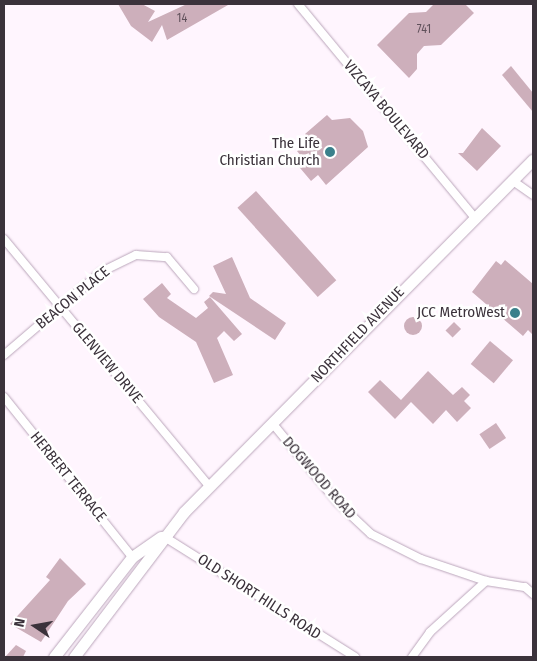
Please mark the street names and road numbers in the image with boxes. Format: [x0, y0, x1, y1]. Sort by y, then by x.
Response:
street label: VIZCAYA BOULEVARD [339, 57, 433, 163]
street label: BEACON PLACE [33, 263, 113, 333]
street label: NORTHFIELD AVENUE [308, 283, 408, 387]
street label: GLENVIEW DRIVE [68, 319, 146, 407]
street label: HERBERT TERRACE [26, 428, 110, 526]
street label: DOGWOOD ROAD [278, 433, 360, 523]
street label: OLD SHORT HILLS ROAD [194, 550, 324, 644]

